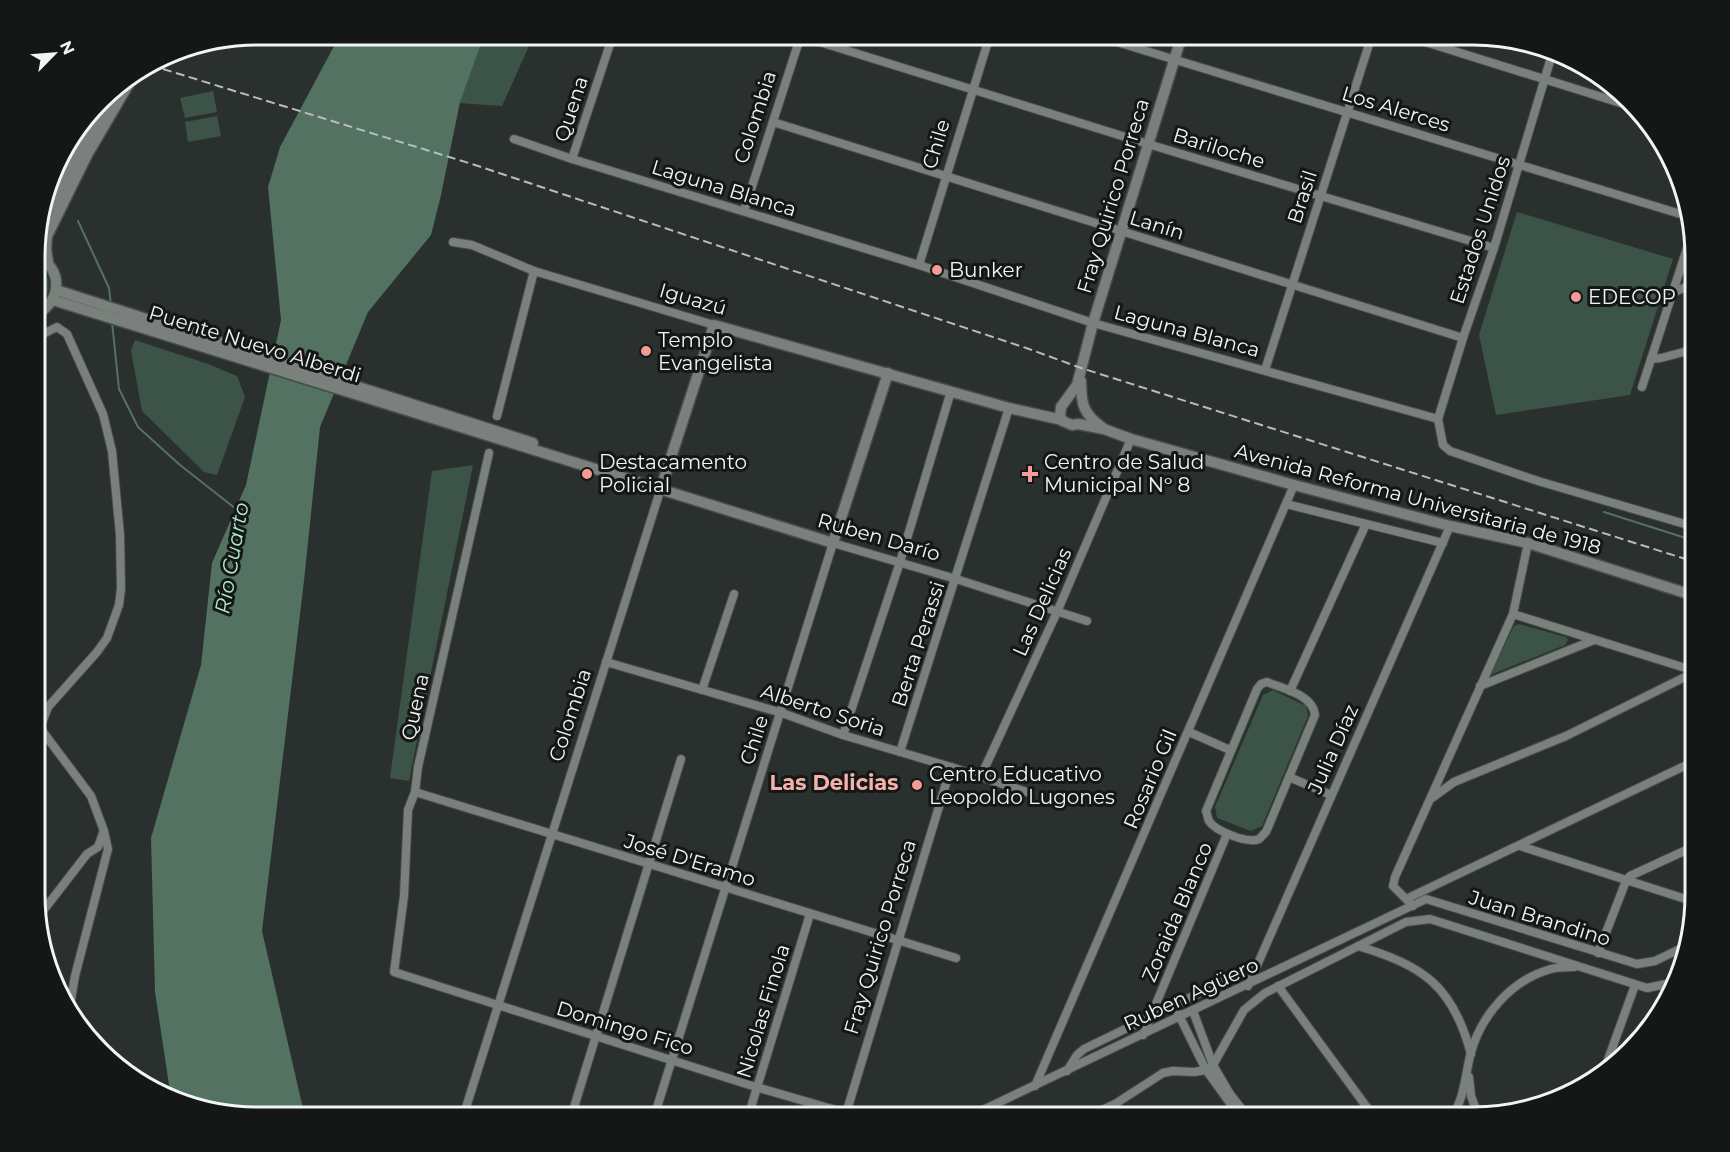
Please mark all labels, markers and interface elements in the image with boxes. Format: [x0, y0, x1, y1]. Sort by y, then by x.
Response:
north arrow [24, 24, 84, 84]
text: N [56, 38, 78, 58]
street label: Colombia [729, 68, 781, 166]
street label: Quena [549, 73, 593, 145]
street label: Los Alerces [1339, 81, 1453, 137]
street label: Fray Quirico Porreca [1072, 96, 1154, 296]
street label: Chile [917, 116, 955, 172]
street label: Bariloche [1170, 123, 1268, 173]
street label: Estados Unidos [1445, 153, 1515, 307]
street label: Laguna Blanca [649, 155, 799, 221]
street label: Brasil [1282, 167, 1322, 227]
street label: Lanín [1127, 205, 1187, 245]
place label: Bunker [949, 258, 1023, 282]
marker: Bunker [930, 263, 944, 277]
street label: Iguazú [657, 278, 729, 320]
place label: EDECOP [1588, 285, 1676, 309]
marker: EDECOP [1569, 290, 1583, 304]
street label: Puente Nuevo Alberdi [146, 300, 364, 388]
street label: Laguna Blanca [1111, 300, 1263, 362]
place label: Templo Evangelista [658, 328, 773, 375]
marker: Templo Evangelista [639, 344, 653, 358]
street label: Avenida Reforma Universitaria de 1918 [1232, 438, 1604, 560]
place label: Destacamento Policial [599, 450, 747, 497]
place label: Centro de Salud Municipal Nº 8 [1044, 450, 1204, 497]
marker: Centro de Salud Municipal Nº 8 [1021, 465, 1039, 483]
marker: Destacamento Policial [580, 467, 594, 481]
water label: Río Cuarto [209, 500, 254, 616]
street label: Ruben Darío [815, 508, 943, 566]
street label: Las Delicias [1007, 544, 1077, 660]
street label: Berta Perassi [886, 578, 950, 710]
street label: Colombia [544, 666, 596, 764]
street label: Quena [396, 671, 434, 743]
street label: Alberto Soria [758, 679, 888, 741]
street label: Julia Díaz [1302, 701, 1363, 798]
street label: Chile [735, 712, 773, 768]
street label: Rosario Gil [1118, 726, 1182, 832]
place label: Centro Educativo Leopoldo Lugones [929, 762, 1115, 809]
district label: Las Delicias [770, 770, 898, 795]
marker: Centro Educativo Leopoldo Lugones [910, 778, 924, 792]
street label: José D'Eramo [620, 828, 759, 891]
street label: Fray Quirico Porreca [839, 837, 921, 1037]
street label: Zoraida Blanco [1137, 838, 1217, 986]
street label: Juan Brandino [1465, 885, 1614, 951]
street label: Nicolas Finola [731, 941, 795, 1081]
street label: Ruben Agüero [1120, 952, 1262, 1036]
street label: Domingo Fico [553, 996, 697, 1060]

